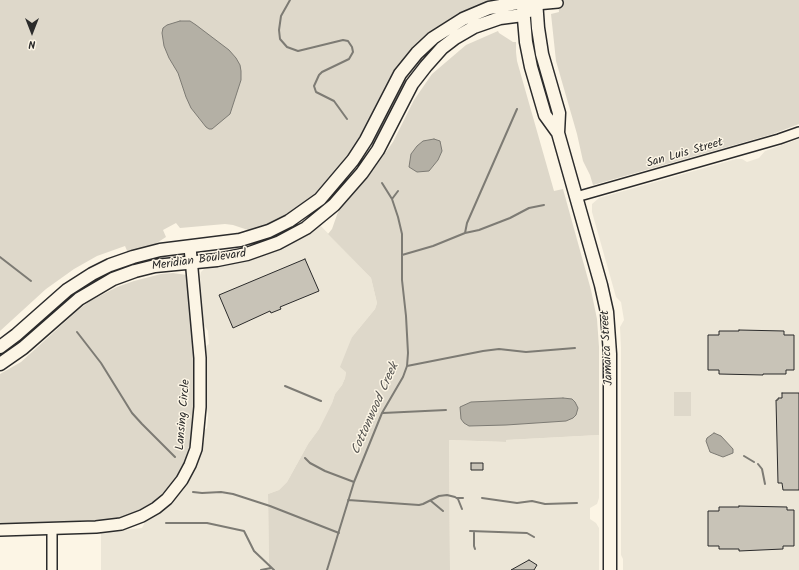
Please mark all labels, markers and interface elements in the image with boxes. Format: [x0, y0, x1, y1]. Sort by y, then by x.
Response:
north arrow [12, 12, 52, 52]
text: N [29, 35, 35, 53]
street label: San Luis Street [645, 136, 725, 172]
street label: Meridian Boulevard [151, 247, 247, 275]
street label: Jamaica Street [599, 310, 617, 386]
water label: Cottonwood Creek [349, 361, 403, 457]
street label: Lansing Circle [174, 379, 194, 451]

